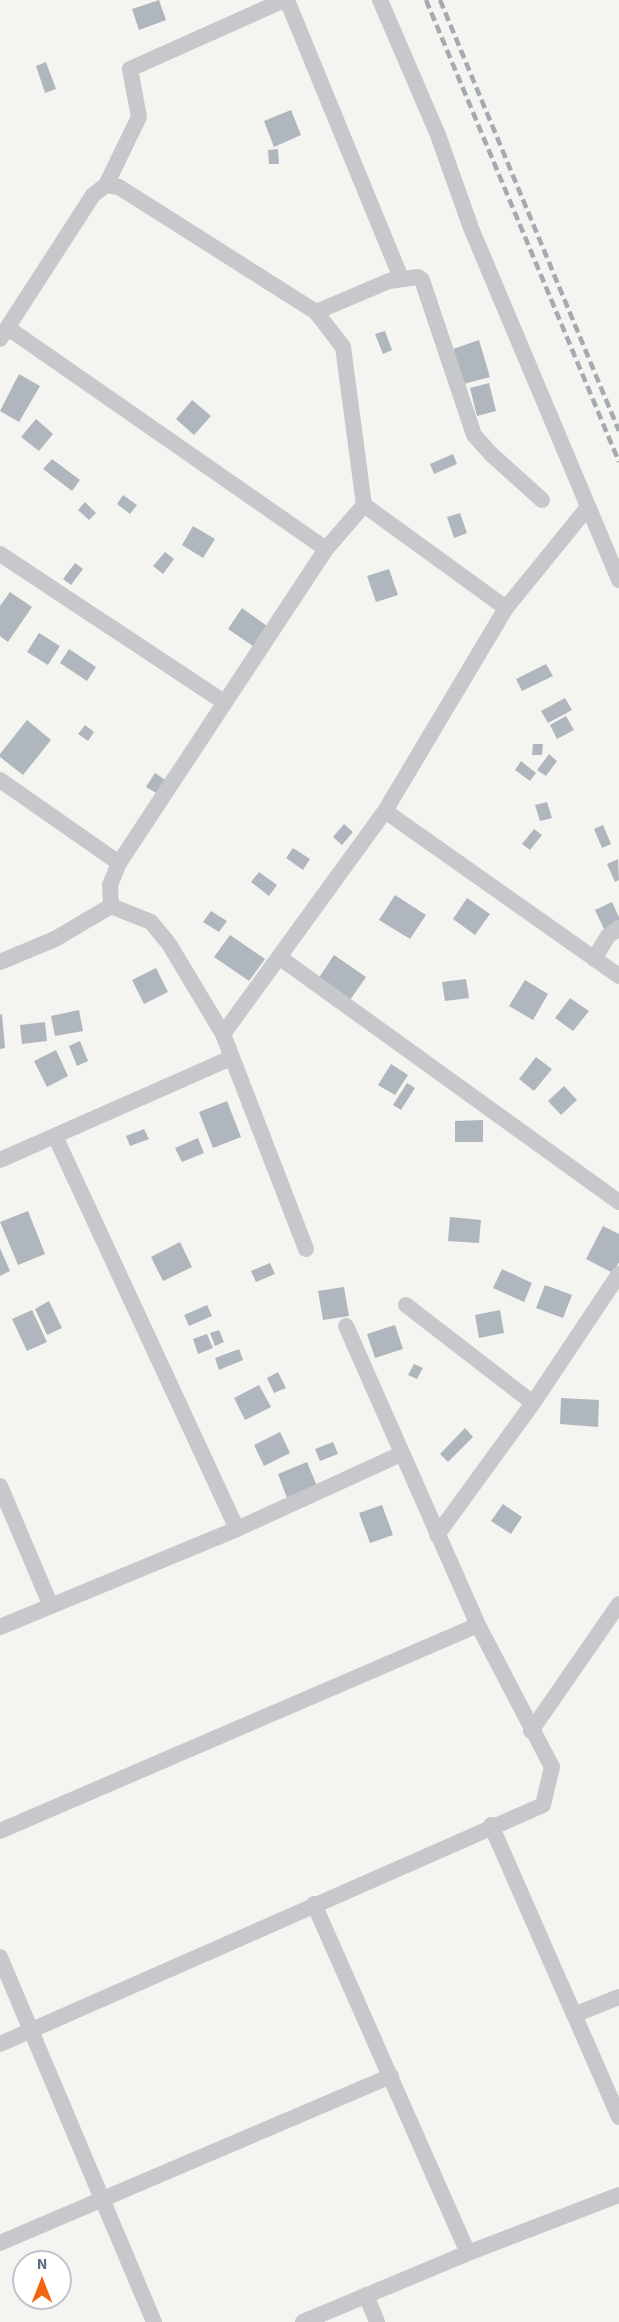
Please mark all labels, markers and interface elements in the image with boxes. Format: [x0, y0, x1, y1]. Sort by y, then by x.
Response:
north arrow [12, 2250, 72, 2310]
text: N [37, 2253, 47, 2275]

